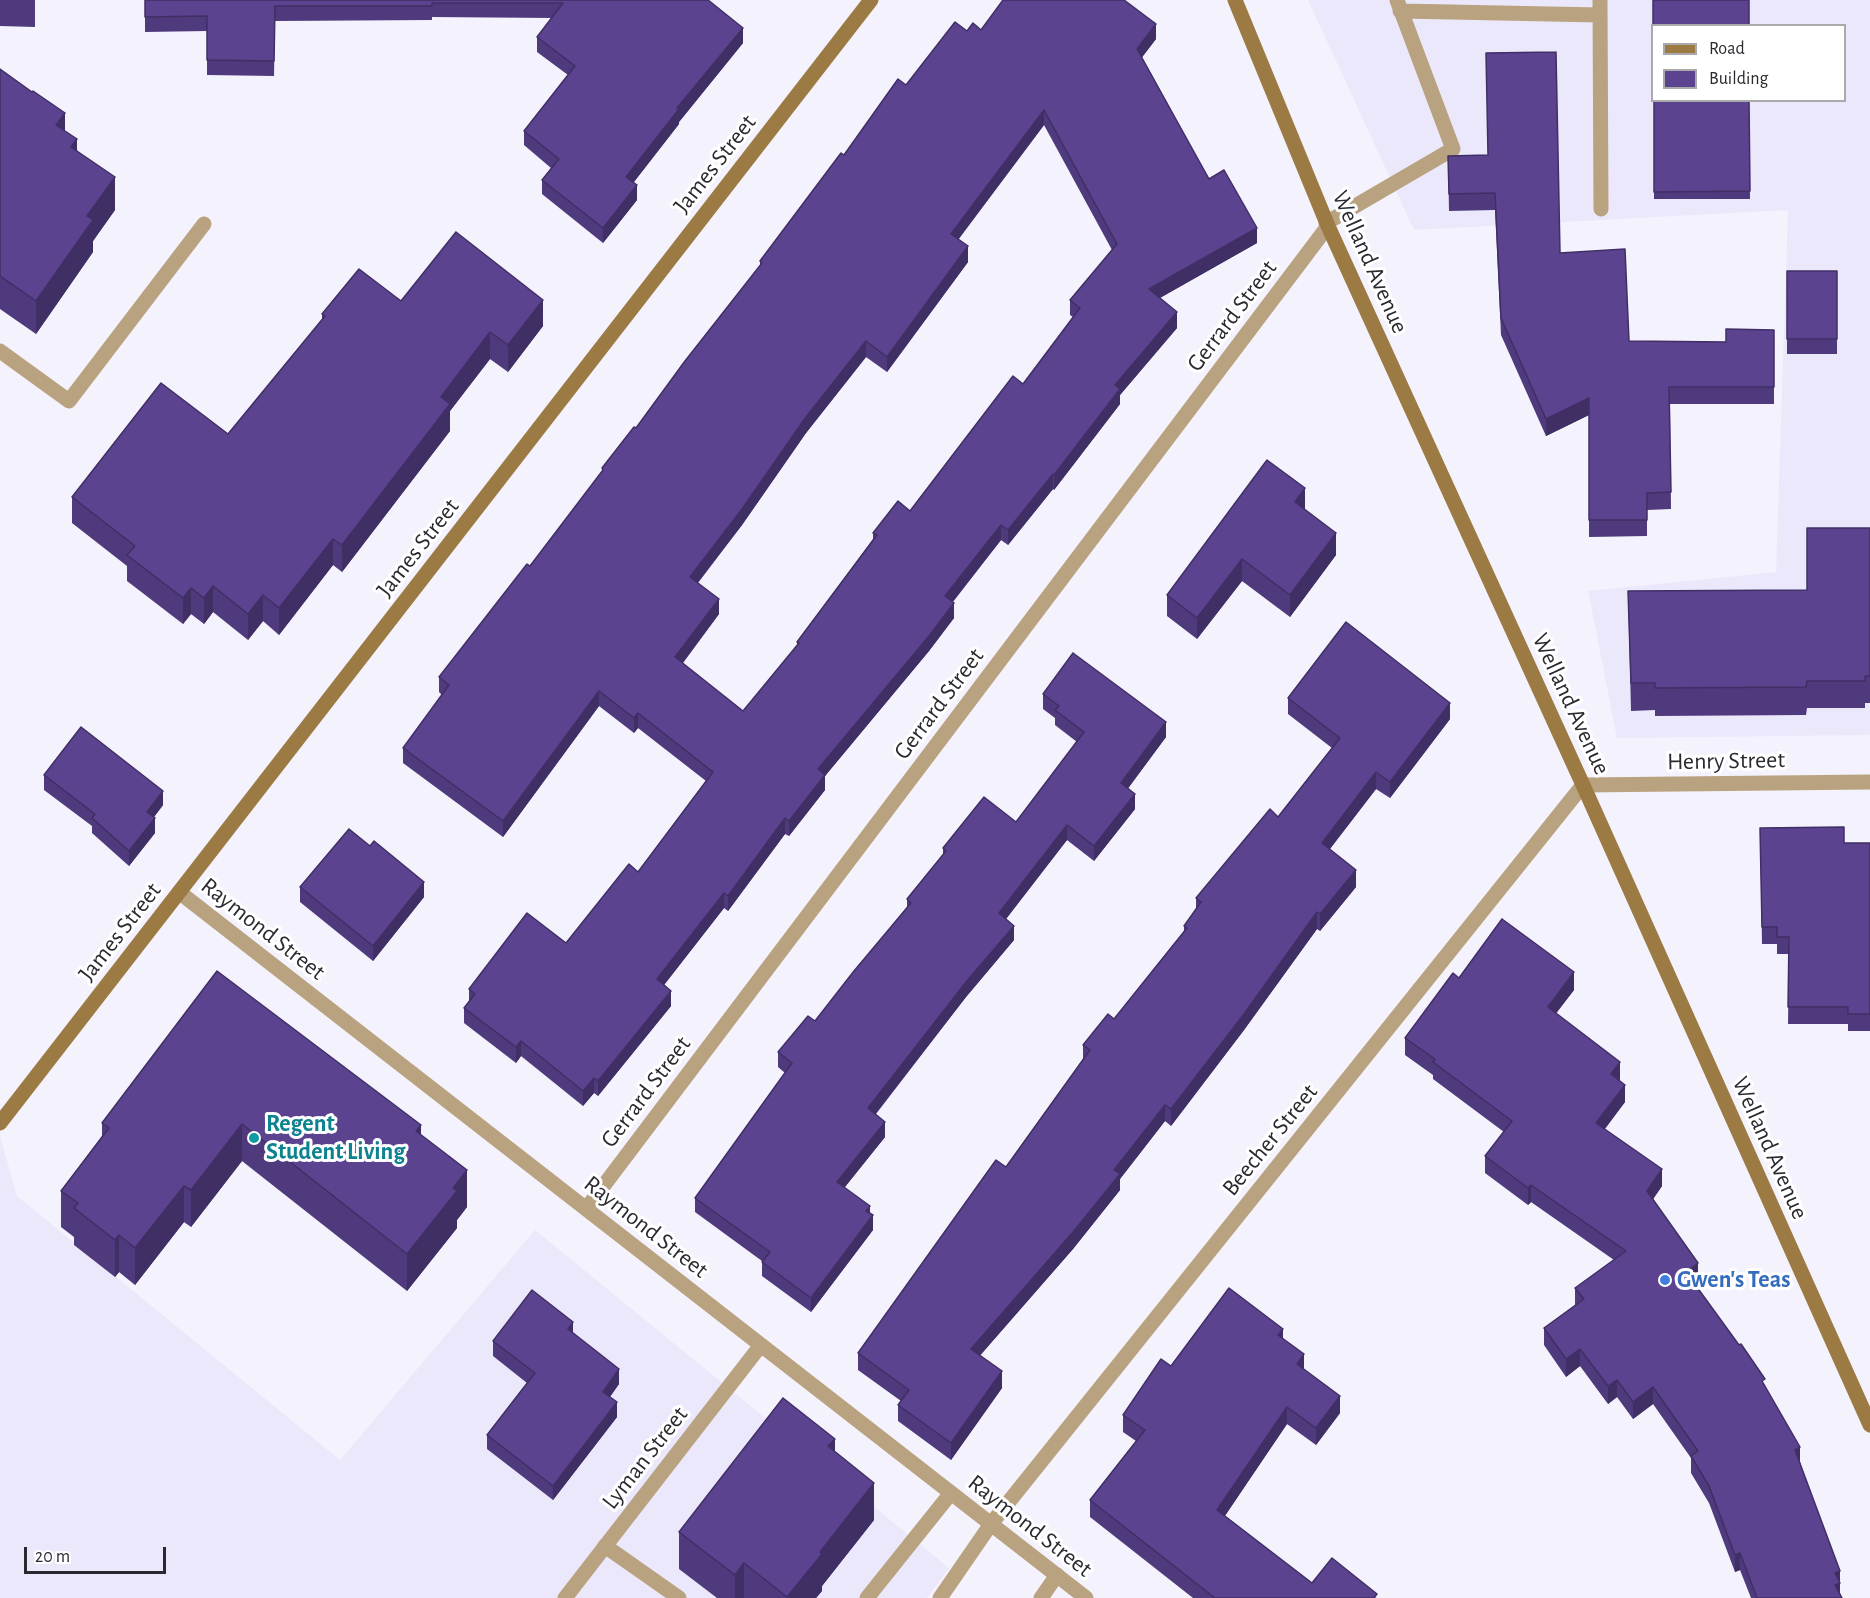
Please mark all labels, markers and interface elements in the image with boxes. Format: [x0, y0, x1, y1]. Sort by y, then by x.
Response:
legend [1651, 24, 1846, 102]
text: Road [1709, 40, 1745, 58]
text: Building [1709, 70, 1768, 88]
street label: James Street [668, 109, 762, 219]
street label: Welland Avenue [1326, 186, 1414, 338]
street label: Gerrard Street [1181, 255, 1283, 377]
street label: James Street [371, 493, 465, 603]
street label: Welland Avenue [1526, 629, 1616, 779]
street label: Gerrard Street [888, 643, 990, 765]
street label: Henry Street [1667, 746, 1785, 776]
street label: Raymond Street [195, 872, 331, 986]
street label: James Street [73, 877, 167, 987]
street label: Gerrard Street [595, 1031, 697, 1153]
street label: Welland Avenue [1726, 1072, 1814, 1224]
street label: Beecher Street [1216, 1078, 1324, 1202]
place label: Regent Student Living [266, 1110, 405, 1166]
marker: Regent Student Living [247, 1131, 261, 1145]
street label: Raymond Street [578, 1170, 714, 1284]
place label: Gwen's Teas [1677, 1266, 1790, 1294]
marker: Gwen's Teas [1658, 1273, 1672, 1287]
street label: Lyman Street [596, 1401, 694, 1515]
street label: Raymond Street [962, 1469, 1098, 1583]
scale bar [27, 1535, 170, 1573]
text: 20 m [35, 1548, 70, 1566]

